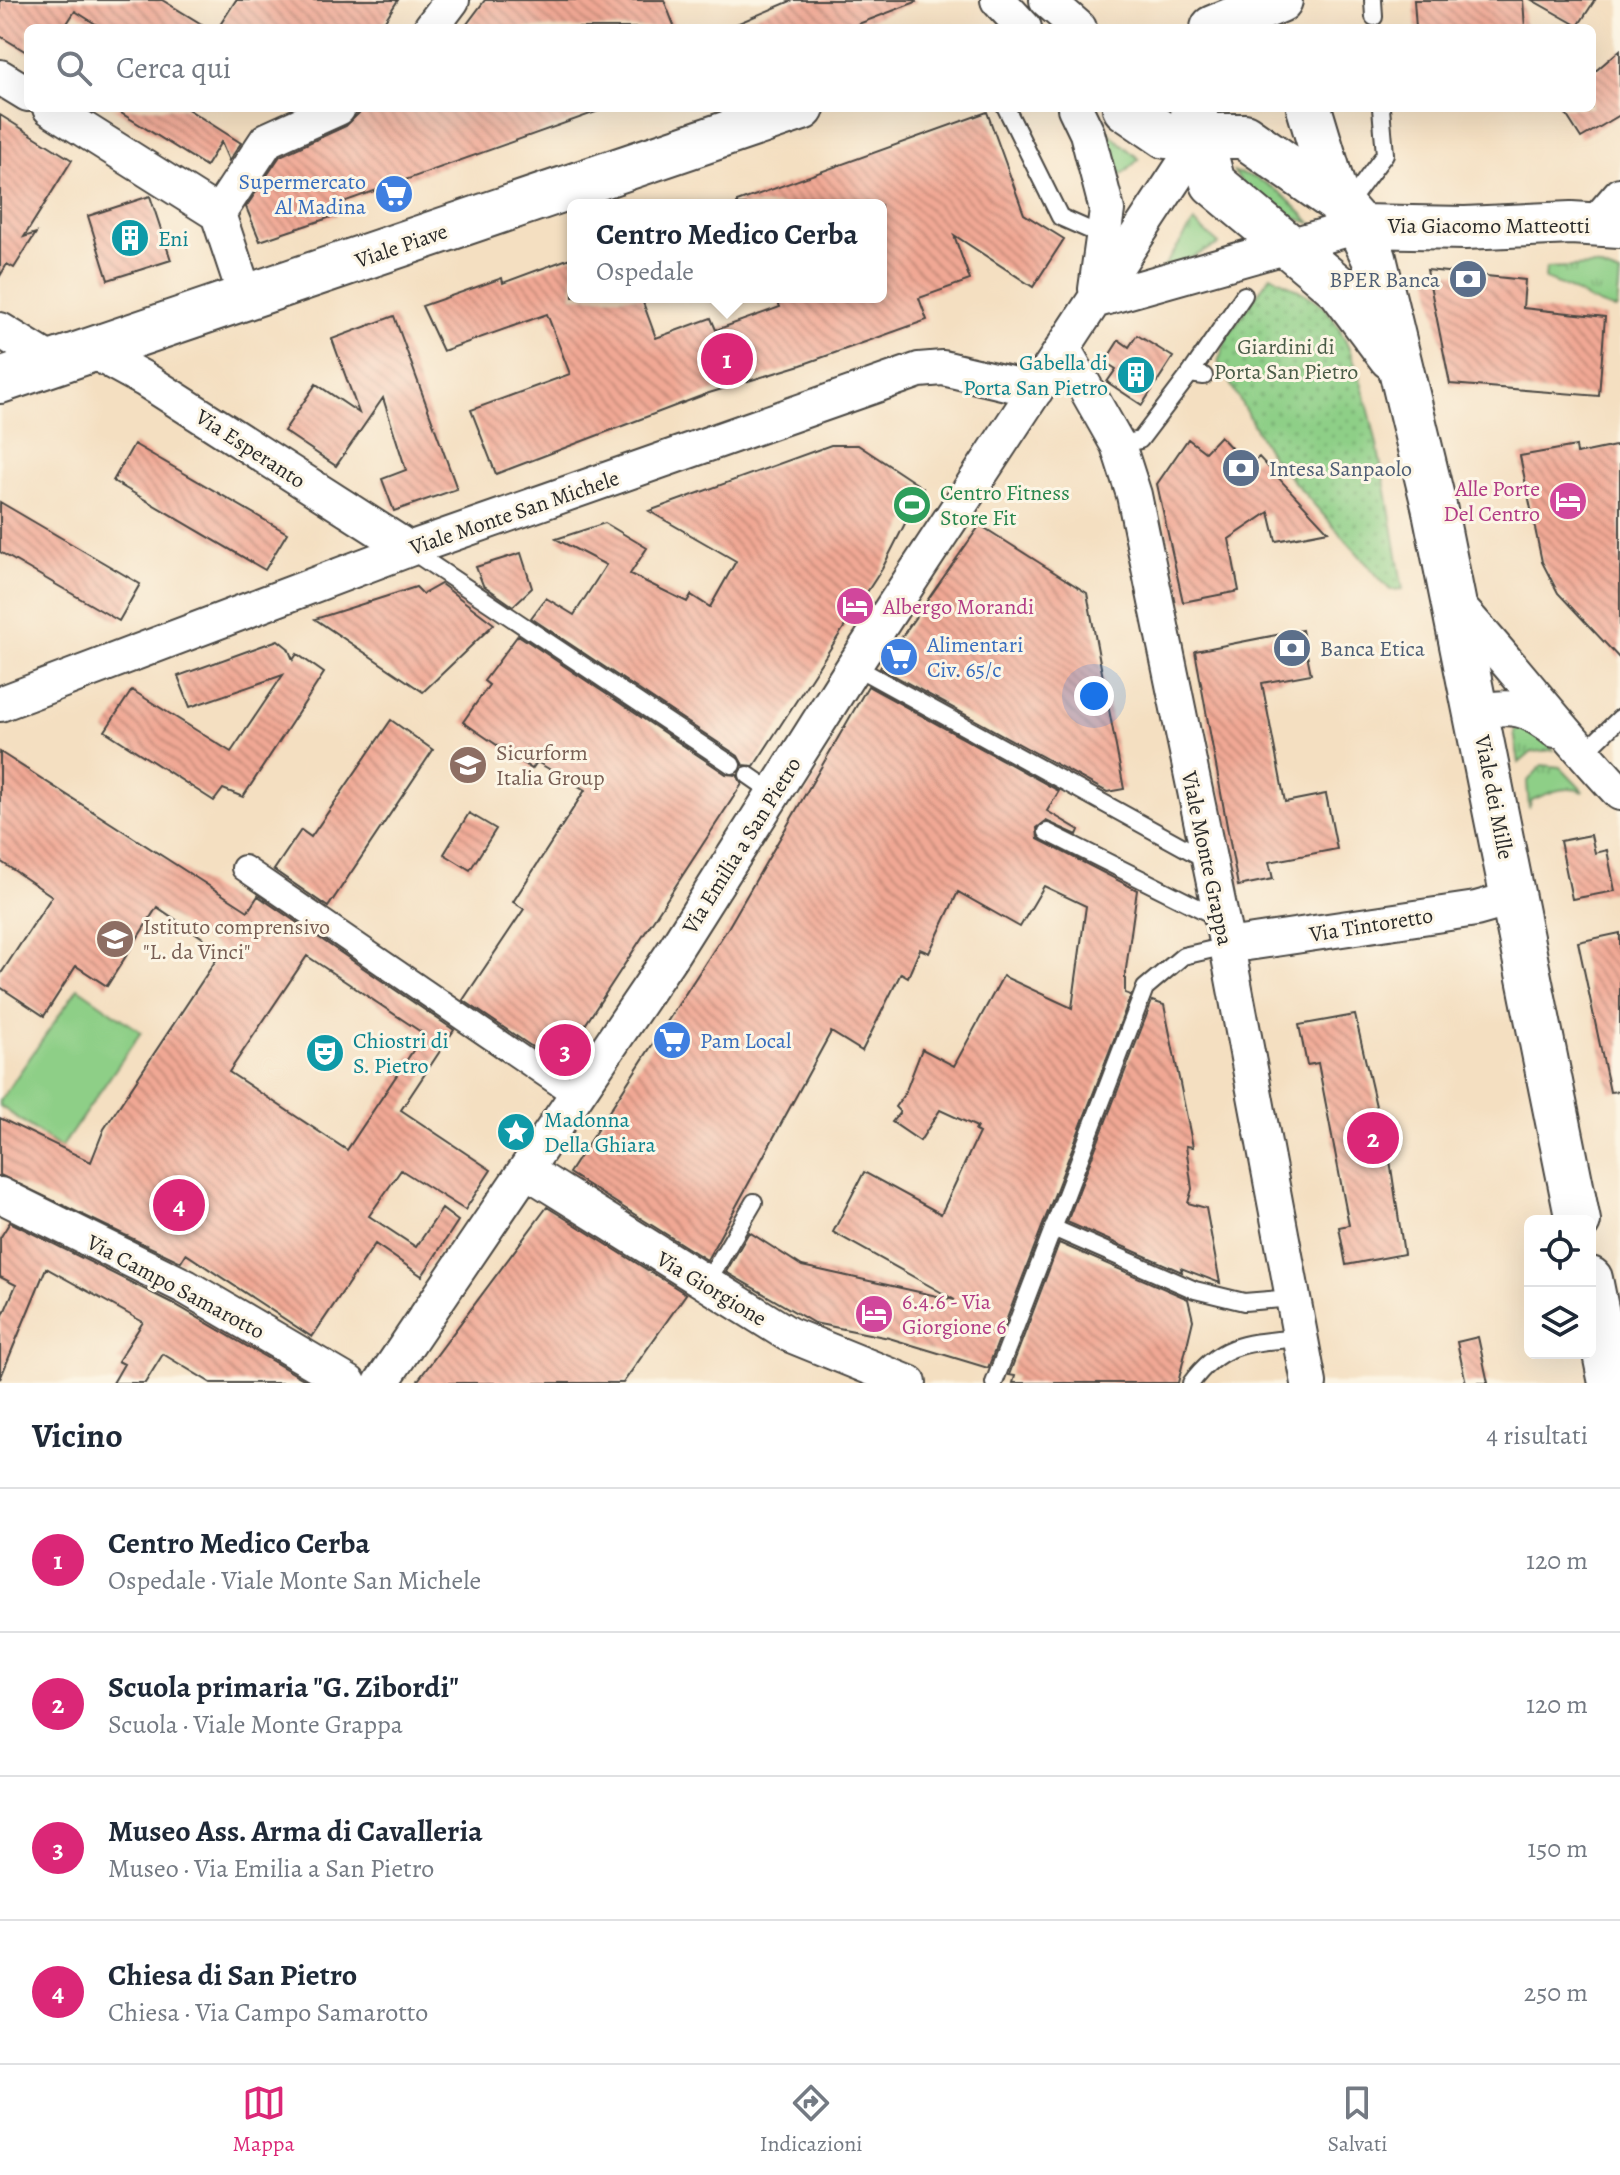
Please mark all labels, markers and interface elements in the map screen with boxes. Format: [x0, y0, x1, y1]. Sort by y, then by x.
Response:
search box [24, 24, 1596, 112]
icon: search [52, 46, 96, 90]
text: Cerca qui [116, 48, 231, 88]
place label: Supermercato Al Madina [239, 167, 367, 222]
supermarket icon: Supermercato Al Madina [373, 173, 415, 215]
popup [567, 199, 887, 303]
street label: Via Giacomo Matteotti [1387, 211, 1590, 241]
text: Centro Medico Cerba [596, 214, 858, 254]
street label: Viale Piave [350, 216, 452, 276]
building icon: Eni [109, 217, 151, 259]
place label: Eni [158, 224, 189, 254]
text: Ospedale [596, 254, 694, 289]
bank icon: BPER Banca [1447, 258, 1489, 300]
place label: BPER Banca [1329, 265, 1441, 295]
pin: 1 [701, 329, 753, 389]
park label: Giardini di Porta San Pietro [1214, 332, 1358, 387]
place label: Gabella di Porta San Pietro [963, 348, 1108, 403]
building icon: Gabella di Porta San Pietro [1115, 354, 1157, 396]
street label: Via Esperanto [189, 402, 311, 496]
bank icon: Intesa Sanpaolo [1220, 447, 1262, 489]
place label: Intesa Sanpaolo [1269, 454, 1412, 484]
street label: Viale Monte San Michele [405, 463, 623, 563]
place label: Alle Porte Del Centro [1443, 474, 1540, 529]
place label: Centro Fitness Store Fit [940, 478, 1070, 533]
hotel icon: Alle Porte Del Centro [1547, 480, 1589, 522]
sports icon: Centro Fitness Store Fit [891, 484, 933, 526]
hotel icon: Albergo Morandi [834, 585, 876, 627]
place label: Albergo Morandi [882, 592, 1034, 622]
bank icon: Banca Etica [1271, 627, 1313, 669]
place label: Alimentari Civ. 65/c [926, 630, 1023, 685]
place label: Banca Etica [1320, 634, 1426, 664]
supermarket icon: Alimentari Civ. 65/c [878, 636, 920, 678]
your location [1074, 676, 1114, 716]
street label: Viale dei Mille [1467, 731, 1521, 862]
place label: Sicurform Italia Group [496, 738, 605, 793]
school or university icon: Sicurform Italia Group [447, 744, 489, 786]
street label: Via Emilia a San Pietro [675, 751, 808, 941]
street label: Viale Monte Grappa [1174, 767, 1240, 949]
street label: Via Tintoretto [1306, 900, 1435, 950]
place label: Istituto comprensivo "L. da Vinci" [143, 912, 330, 967]
school or university icon: Istituto comprensivo "L. da Vinci" [94, 918, 136, 960]
supermarket icon: Pam Local [651, 1019, 693, 1061]
pin: 3 [539, 1020, 591, 1080]
place label: Chiostri di S. Pietro [353, 1026, 449, 1081]
place label: Pam Local [700, 1026, 791, 1056]
theatre icon: Chiostri di S. Pietro [304, 1032, 346, 1074]
place label: Madonna Della Ghiara [544, 1105, 657, 1160]
pin: 2 [1347, 1108, 1399, 1168]
place icon: Madonna Della Ghiara [495, 1111, 537, 1153]
pin: 4 [153, 1175, 205, 1235]
map controls [1524, 1215, 1596, 1359]
button: locate [1524, 1215, 1596, 1287]
street label: Via Campo Samarotto [81, 1227, 270, 1346]
street label: Via Giorgione [650, 1244, 772, 1333]
place label: 6.4.6 - Via Giorgione 6 [902, 1287, 1006, 1342]
button: layers [1524, 1287, 1596, 1359]
hotel icon: 6.4.6 - Via Giorgione 6 [853, 1293, 895, 1335]
text: Vicino [32, 1412, 123, 1459]
text: 4 risultati [1486, 1418, 1588, 1453]
text: Centro Medico Cerba [108, 1523, 370, 1563]
text: 1 [53, 1543, 63, 1578]
text: 120 m [1526, 1543, 1588, 1578]
text: Ospedale · Viale Monte San Michele [108, 1563, 481, 1598]
text: Scuola primaria "G. Zibordi" [108, 1667, 459, 1707]
text: 2 [52, 1687, 64, 1722]
text: 120 m [1526, 1687, 1588, 1722]
text: Scuola · Viale Monte Grappa [108, 1707, 403, 1742]
text: Museo Ass. Arma di Cavalleria [108, 1811, 483, 1851]
text: 3 [52, 1831, 64, 1866]
text: 150 m [1527, 1831, 1588, 1866]
text: Museo · Via Emilia a San Pietro [108, 1851, 434, 1886]
text: Chiesa di San Pietro [108, 1955, 357, 1995]
text: 4 [52, 1975, 64, 2010]
text: 250 m [1524, 1975, 1588, 2010]
text: Chiesa · Via Campo Samarotto [108, 1995, 428, 2030]
tab: Mappa [233, 2081, 295, 2159]
tab: Indicazioni [760, 2081, 862, 2159]
tab: Salvati [1327, 2081, 1387, 2159]

